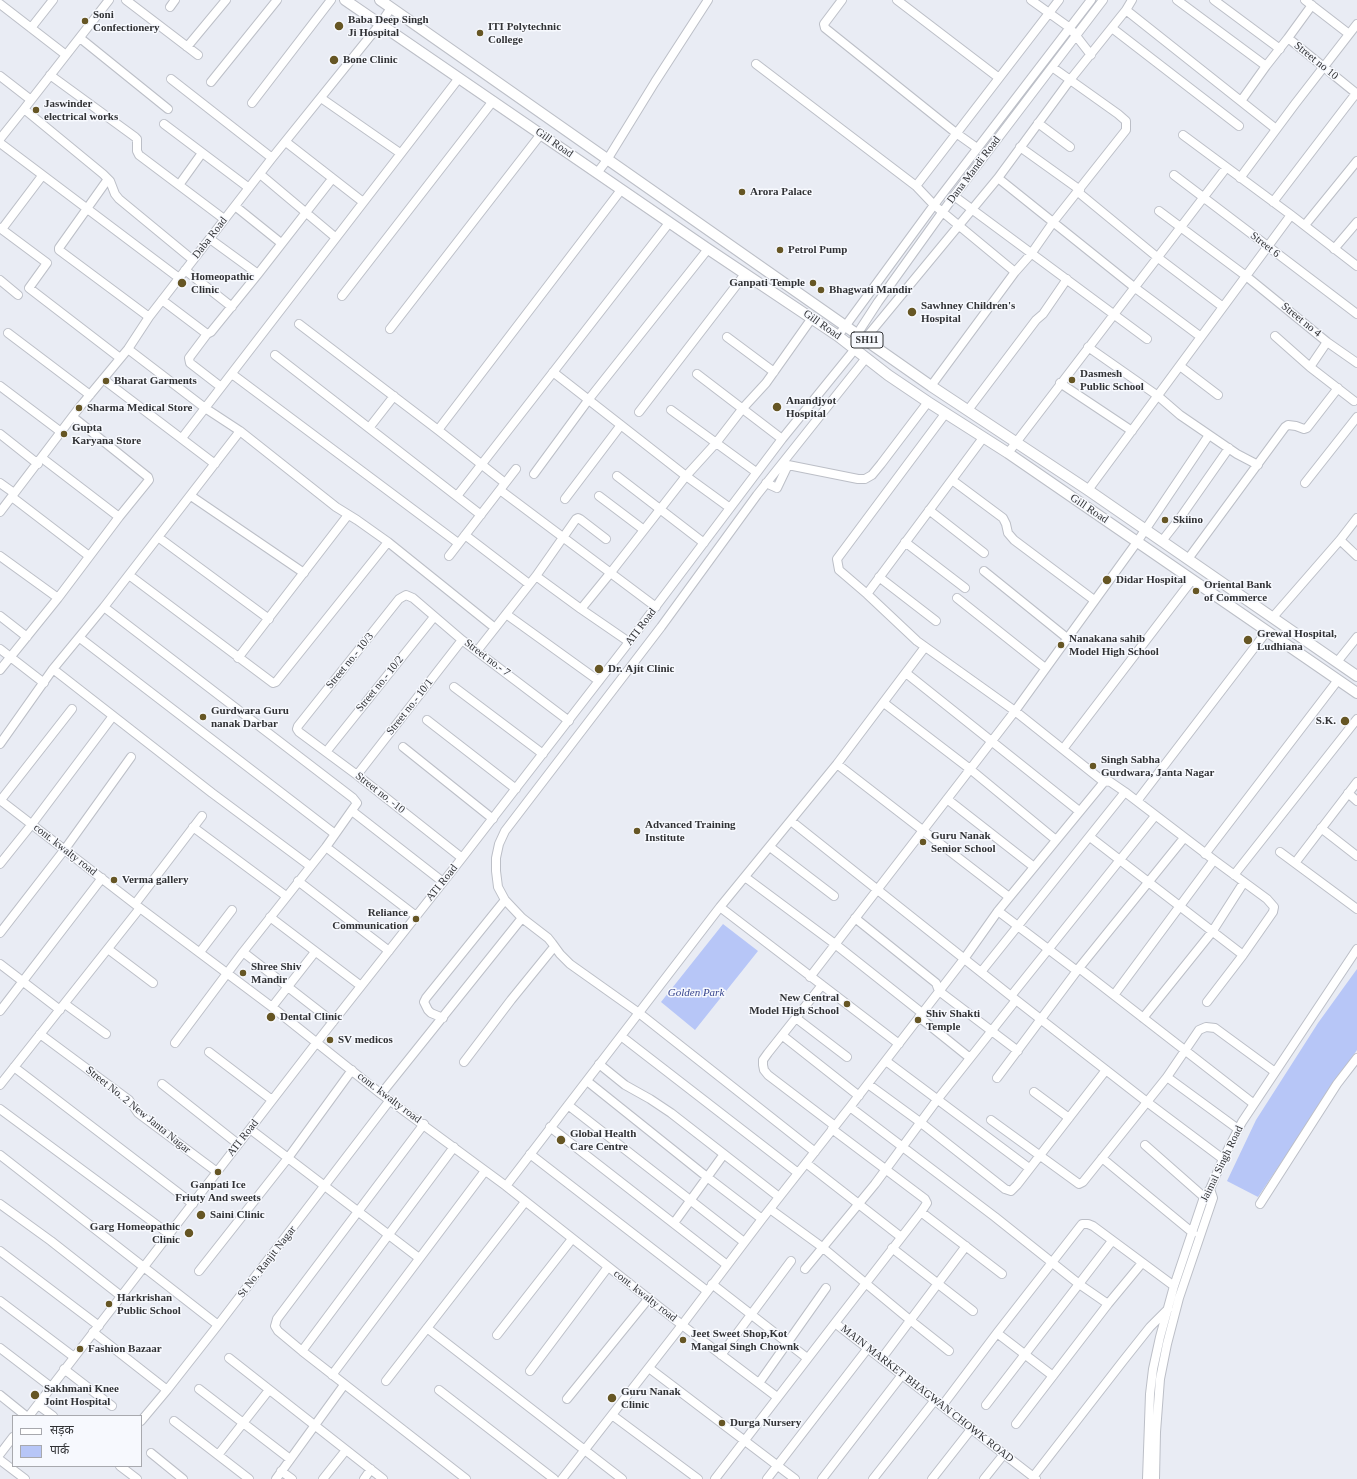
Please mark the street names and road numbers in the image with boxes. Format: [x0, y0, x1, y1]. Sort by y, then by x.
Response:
street label: Street no 10 [1291, 39, 1341, 83]
street label: Gill Road [533, 125, 575, 161]
street label: Dana Mandi Road [944, 134, 1004, 206]
street label: Daba Road [190, 215, 230, 261]
street label: Street 6 [1248, 229, 1282, 261]
street label: Street no 4 [1278, 300, 1324, 340]
street label: Gill Road [801, 307, 843, 343]
road number: SH11 [851, 332, 883, 348]
street label: Gill Road [1067, 491, 1111, 527]
street label: ATI Road [623, 606, 659, 648]
street label: Street no.- 10/3 [323, 630, 377, 692]
street label: Street no.- 7 [461, 636, 513, 680]
street label: Street no.- 10/2 [353, 653, 407, 715]
street label: Street no.- 10/1 [384, 676, 436, 738]
street label: Street no. -10 [352, 769, 408, 817]
street label: cont. kwalty road [31, 821, 99, 879]
street label: ATI Road [423, 862, 461, 904]
street label: Street No. 2 New Janta Nagar [83, 1064, 193, 1156]
street label: cont. kwalty road [354, 1070, 424, 1126]
street label: ATI Road [225, 1117, 261, 1159]
street label: Jaimal Singh Road [1198, 1124, 1246, 1204]
street label: St No. Ranjit Nagar [235, 1224, 299, 1300]
street label: cont. kwalty road [611, 1267, 679, 1325]
street label: MAIN MARKET BHAGWAN CHOWK ROAD [838, 1322, 1016, 1466]

